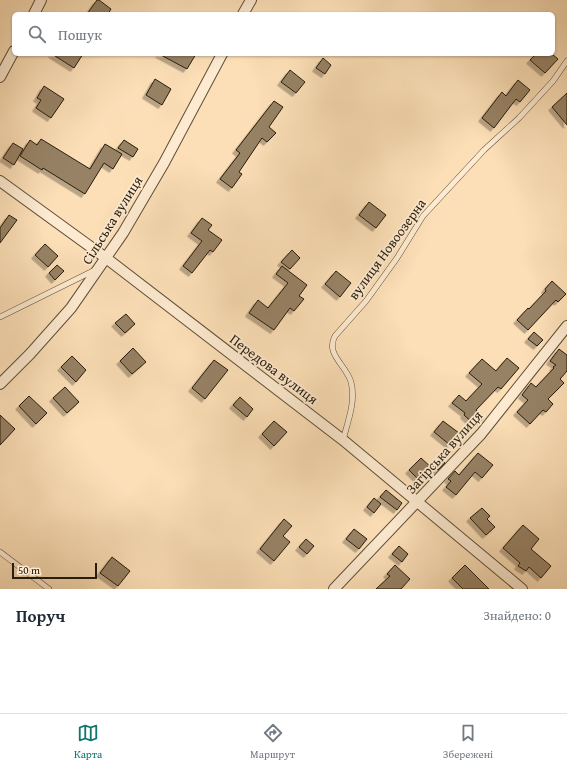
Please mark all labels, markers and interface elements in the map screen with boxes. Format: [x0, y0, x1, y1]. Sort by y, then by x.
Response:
search box [12, 12, 555, 56]
icon: search [26, 23, 48, 45]
text: Пошук [58, 24, 102, 45]
street label: Сільська вулиця [77, 172, 147, 268]
street label: вулиця Новоозерна [343, 194, 431, 304]
street label: Передова вулиця [226, 329, 322, 409]
street label: Загірська вулиця [401, 406, 487, 498]
scale bar [12, 561, 97, 580]
text: 50 m [18, 562, 40, 578]
text: Поруч [16, 603, 65, 628]
text: Знайдено: 0 [483, 606, 551, 625]
tab: Карта [74, 722, 102, 762]
tab: Маршрут [250, 722, 295, 762]
tab: Збережені [443, 722, 493, 762]

